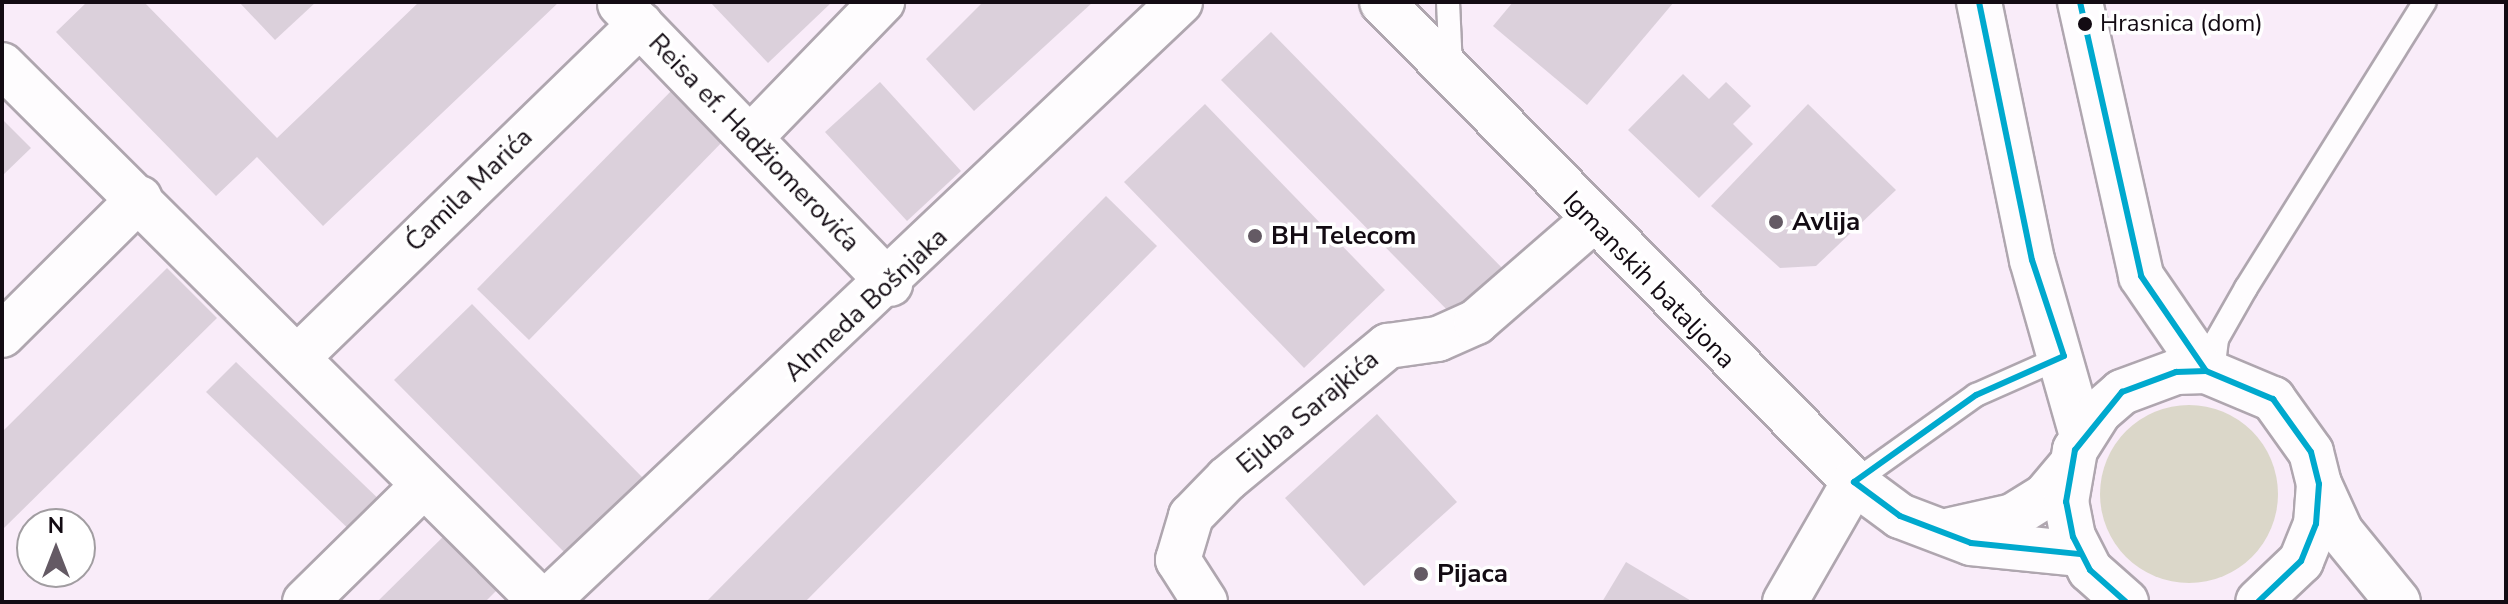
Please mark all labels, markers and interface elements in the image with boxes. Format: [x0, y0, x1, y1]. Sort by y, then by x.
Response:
place label: Hrasnica (dom) [2100, 10, 2263, 38]
marker: Hrasnica (dom) [2077, 16, 2093, 32]
street label: Reisa ef. Hadžiomerovića [642, 28, 866, 258]
street label: Ćamila Marića [399, 122, 539, 258]
street label: Igmanskih bataljona [1556, 185, 1742, 375]
place label: Avlija [1792, 206, 1860, 238]
marker: Avlija [1767, 213, 1785, 231]
place label: BH Telecom [1271, 220, 1416, 252]
street label: Ahmeda Bošnjaka [778, 222, 954, 388]
marker: BH Telecom [1246, 227, 1264, 245]
street label: Ejuba Sarajkića [1231, 344, 1385, 480]
north arrow [16, 508, 96, 588]
text: N [48, 511, 64, 541]
place label: Pijaca [1437, 558, 1508, 590]
marker: Pijaca [1412, 565, 1430, 583]

